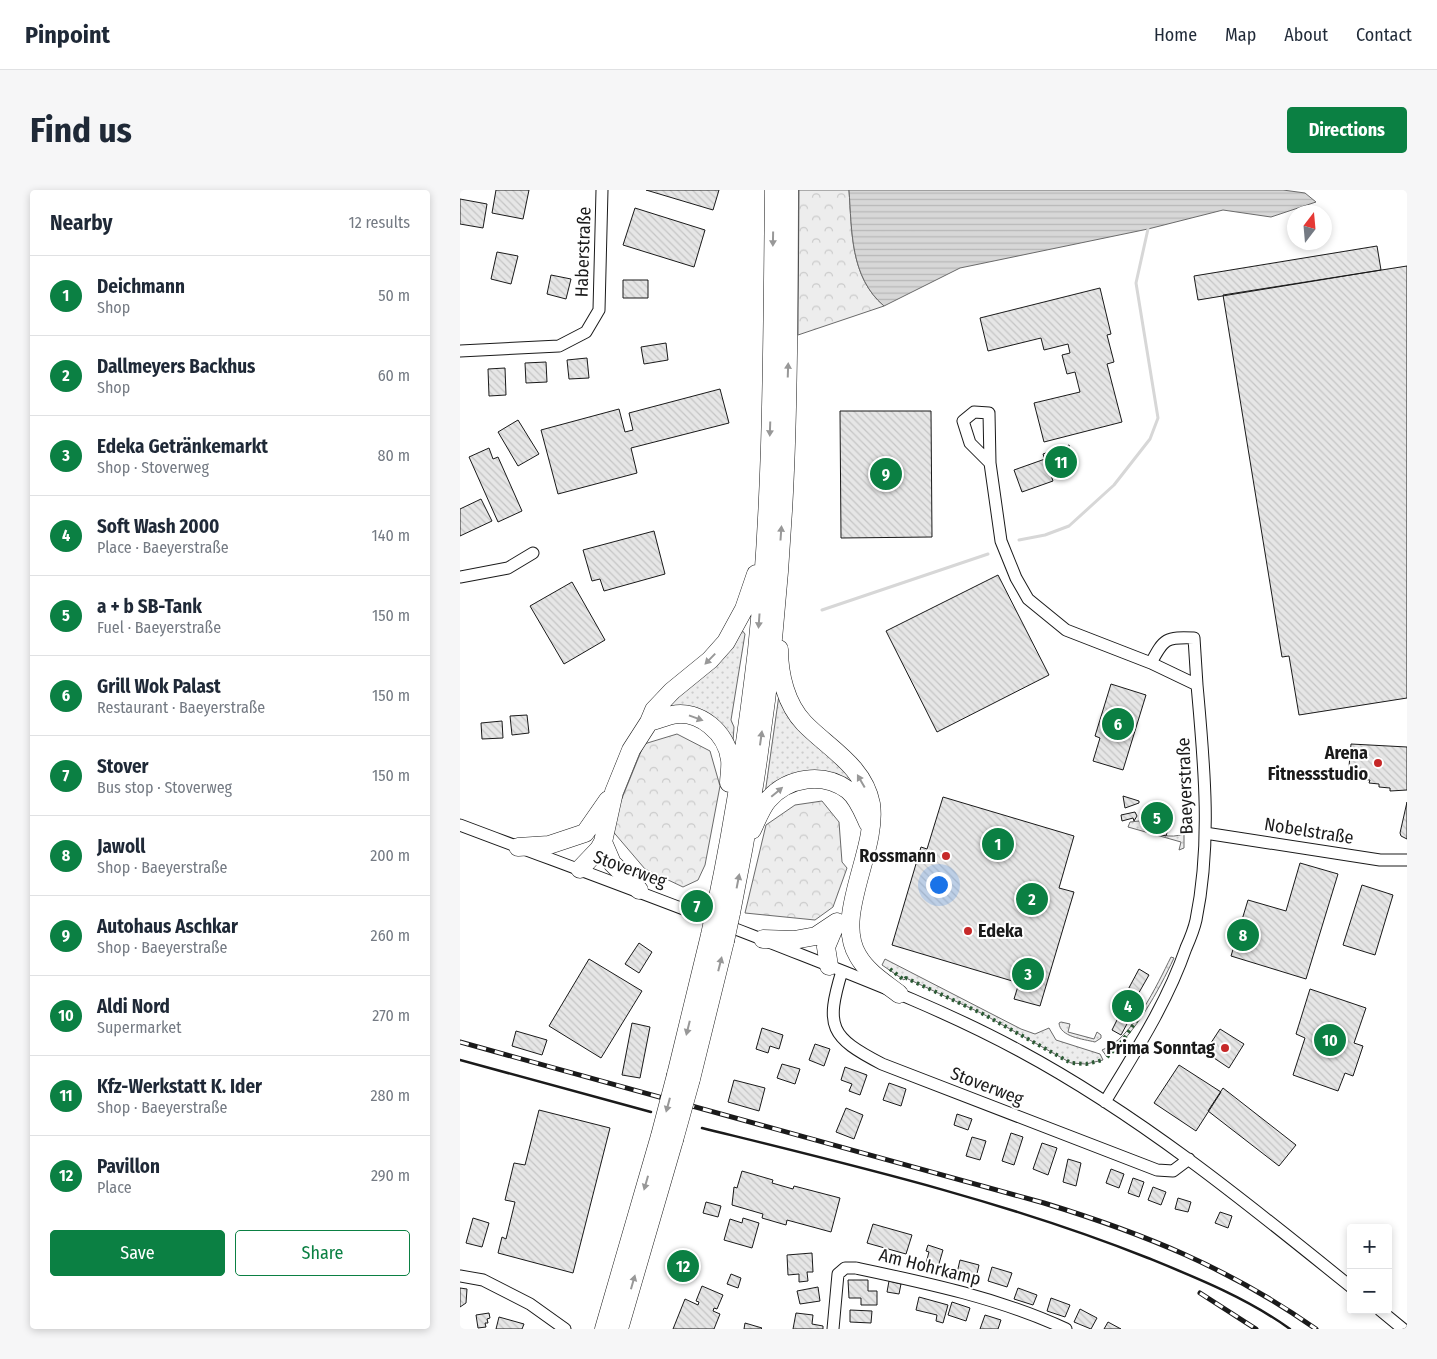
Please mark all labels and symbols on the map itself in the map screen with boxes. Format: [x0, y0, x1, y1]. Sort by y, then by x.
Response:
north arrow [1287, 205, 1332, 250]
street label: Haberstraße [570, 206, 596, 298]
one-way arrow [769, 231, 777, 247]
one-way arrow [784, 362, 792, 378]
one-way arrow [766, 422, 774, 438]
pin: 11 [1045, 443, 1077, 481]
pin: 9 [870, 455, 902, 493]
one-way arrow [777, 524, 785, 540]
one-way arrow [754, 613, 762, 629]
one-way arrow [704, 653, 716, 665]
pin: 6 [1102, 705, 1134, 743]
one-way arrow [689, 714, 704, 722]
one-way arrow [757, 729, 765, 745]
street label: Baeyerstraße [1172, 737, 1198, 835]
place label: Arena Fitnessstudio [1268, 742, 1368, 785]
marker: Arena Fitnessstudio [1372, 757, 1384, 769]
one-way arrow [857, 775, 866, 788]
one-way arrow [771, 787, 783, 798]
pin: 5 [1141, 799, 1173, 837]
street label: Nobelstraße [1263, 813, 1355, 849]
pin: 1 [982, 825, 1014, 863]
place label: Rossmann [859, 845, 936, 867]
street label: Stoverweg [590, 846, 670, 893]
marker: Rossmann [940, 850, 952, 862]
one-way arrow [734, 872, 742, 888]
your location [926, 872, 952, 898]
pin: 2 [1016, 880, 1048, 918]
pin: 7 [681, 887, 713, 925]
pin: 8 [1227, 916, 1259, 954]
place label: Edeka [978, 920, 1023, 942]
marker: Edeka [962, 925, 974, 937]
pin: 3 [1012, 955, 1044, 993]
one-way arrow [716, 956, 724, 971]
pin: 4 [1112, 987, 1144, 1025]
one-way arrow [683, 1020, 691, 1035]
pin: 10 [1314, 1021, 1346, 1059]
place label: Prima Sonntag [1106, 1037, 1215, 1059]
marker: Prima Sonntag [1219, 1042, 1231, 1054]
street label: Stoverweg [947, 1062, 1027, 1110]
one-way arrow [663, 1098, 671, 1113]
one-way arrow [642, 1175, 650, 1190]
street label: Am Hohrkamp [877, 1244, 983, 1290]
pin: 12 [667, 1247, 699, 1285]
one-way arrow [629, 1275, 637, 1290]

